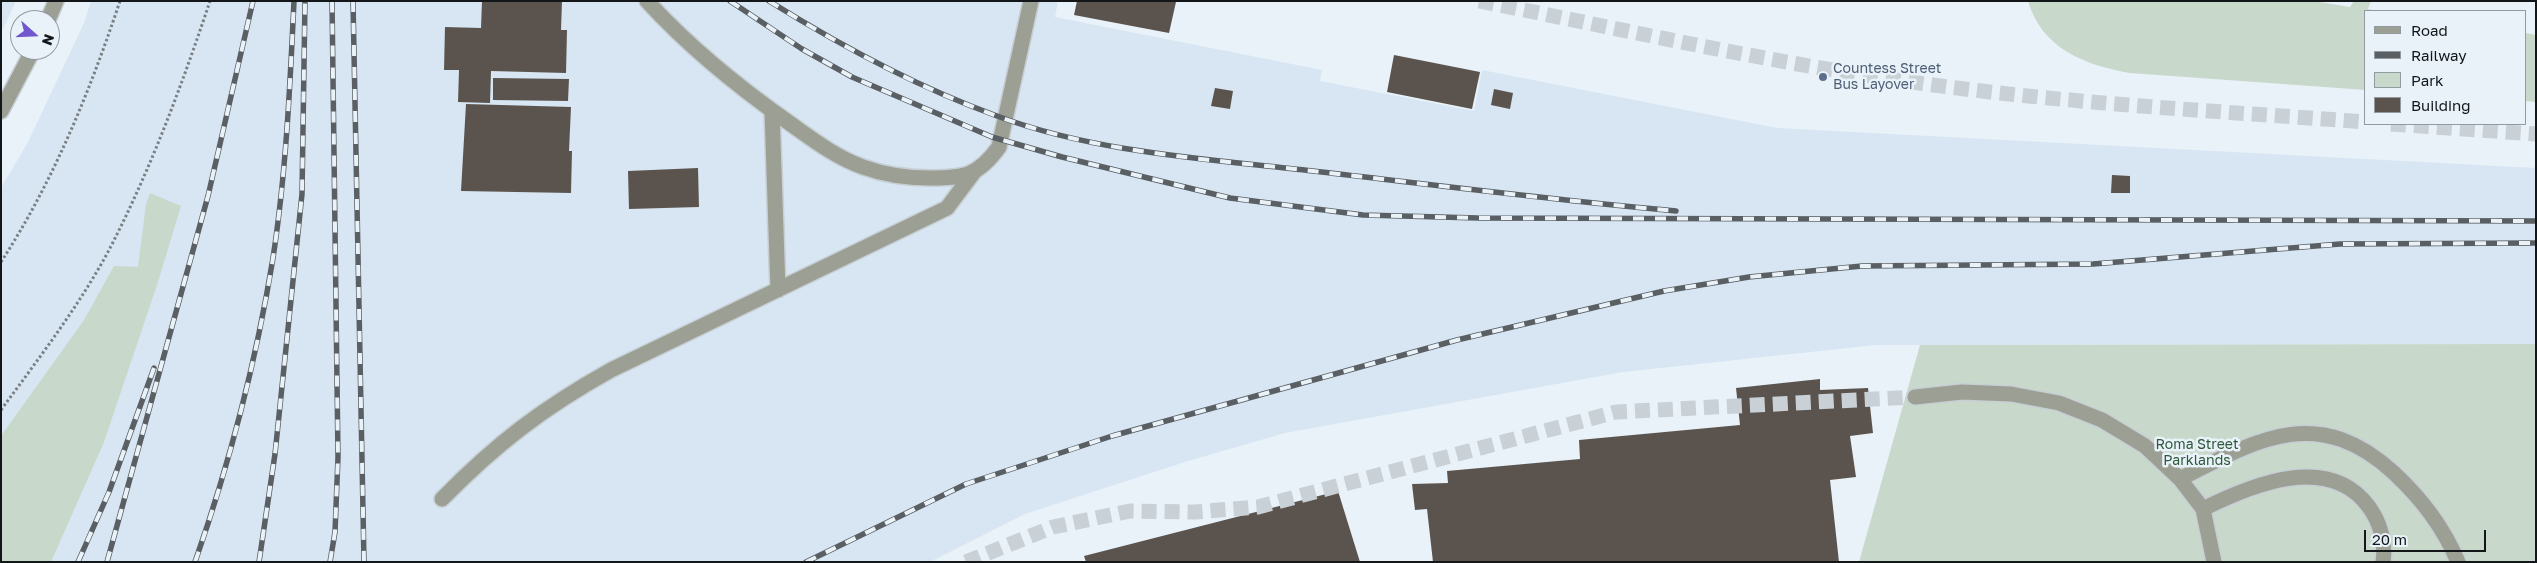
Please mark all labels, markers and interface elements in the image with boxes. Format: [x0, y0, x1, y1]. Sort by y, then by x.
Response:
north arrow [10, 10, 60, 60]
legend [2364, 10, 2527, 125]
text: Road [2411, 21, 2448, 39]
text: N [39, 32, 58, 48]
text: Railway [2411, 46, 2467, 64]
place label: Countess Street Bus Layover [1833, 61, 1941, 94]
marker: Countess Street Bus Layover [1817, 71, 1829, 83]
text: Park [2411, 71, 2443, 89]
text: Building [2411, 96, 2471, 114]
park label: Roma Street Parklands [2155, 437, 2239, 470]
scale bar [2367, 520, 2490, 552]
text: 20 m [2372, 530, 2407, 548]

